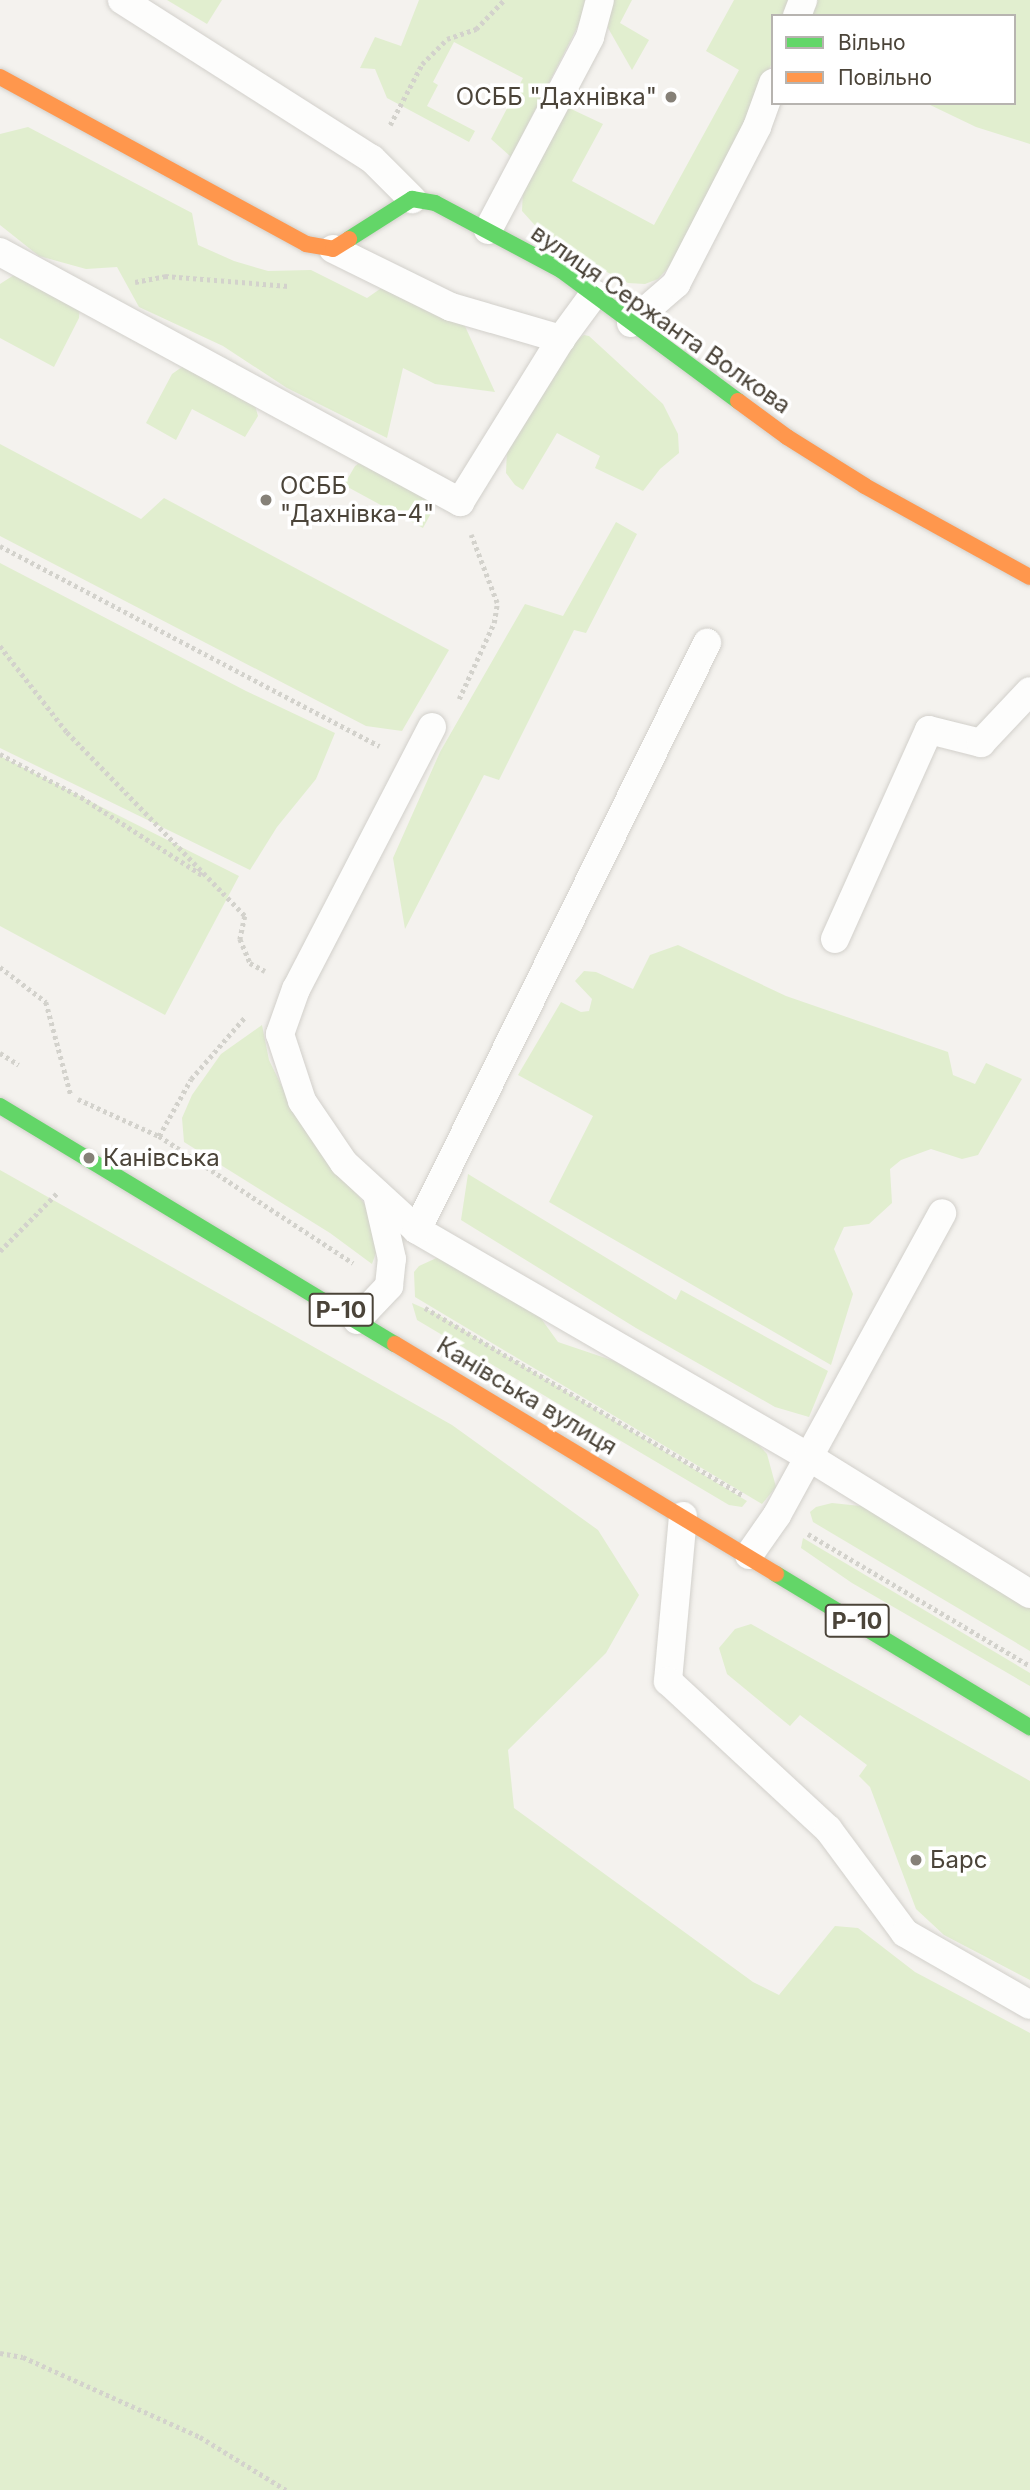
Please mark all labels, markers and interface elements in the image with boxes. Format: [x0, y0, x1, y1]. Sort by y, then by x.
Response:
legend [771, 14, 1016, 105]
text: Вільно [838, 30, 906, 55]
text: Повільно [838, 65, 932, 90]
place label: ОСББ "Дахнівка" [456, 83, 657, 111]
marker: ОСББ "Дахнівка" [663, 89, 679, 105]
street label: вулиця Сержанта Волкова [526, 218, 796, 420]
place label: ОСББ "Дахнівка-4" [280, 472, 434, 528]
marker: ОСББ "Дахнівка-4" [258, 492, 274, 508]
place label: Канівська [103, 1144, 220, 1172]
marker: Канівська [81, 1150, 97, 1166]
road number: Р-10 [308, 1290, 374, 1330]
street label: Канівська вулиця [432, 1331, 622, 1461]
road number: Р-10 [824, 1602, 890, 1640]
place label: Барс [930, 1846, 987, 1874]
marker: Барс [908, 1852, 924, 1868]

